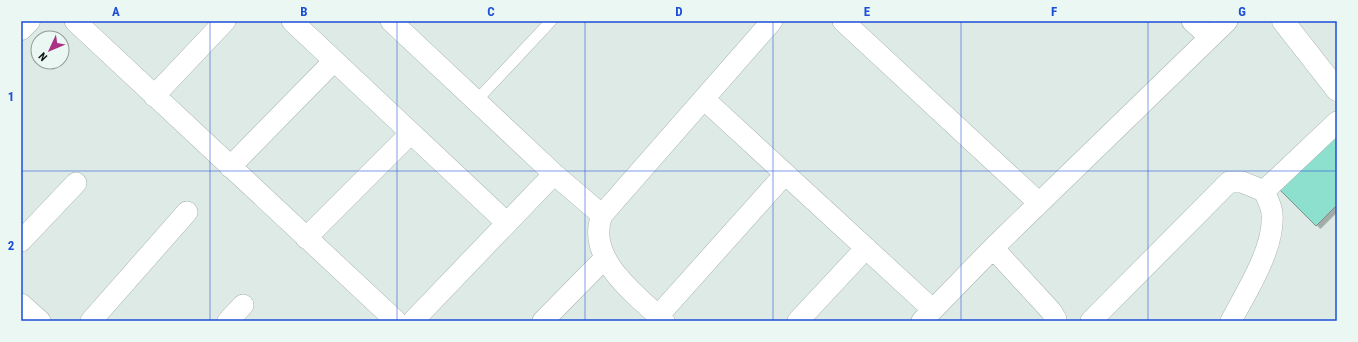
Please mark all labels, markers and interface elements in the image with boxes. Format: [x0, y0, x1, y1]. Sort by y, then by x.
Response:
text: A [112, 4, 120, 19]
text: B [300, 4, 308, 19]
text: C [487, 4, 495, 19]
text: D [675, 4, 683, 19]
text: E [864, 4, 871, 19]
text: F [1051, 4, 1057, 19]
text: G [1238, 4, 1246, 19]
north arrow [30, 30, 70, 70]
text: N [36, 49, 50, 64]
text: 1 [8, 89, 14, 104]
text: 2 [8, 238, 15, 253]

